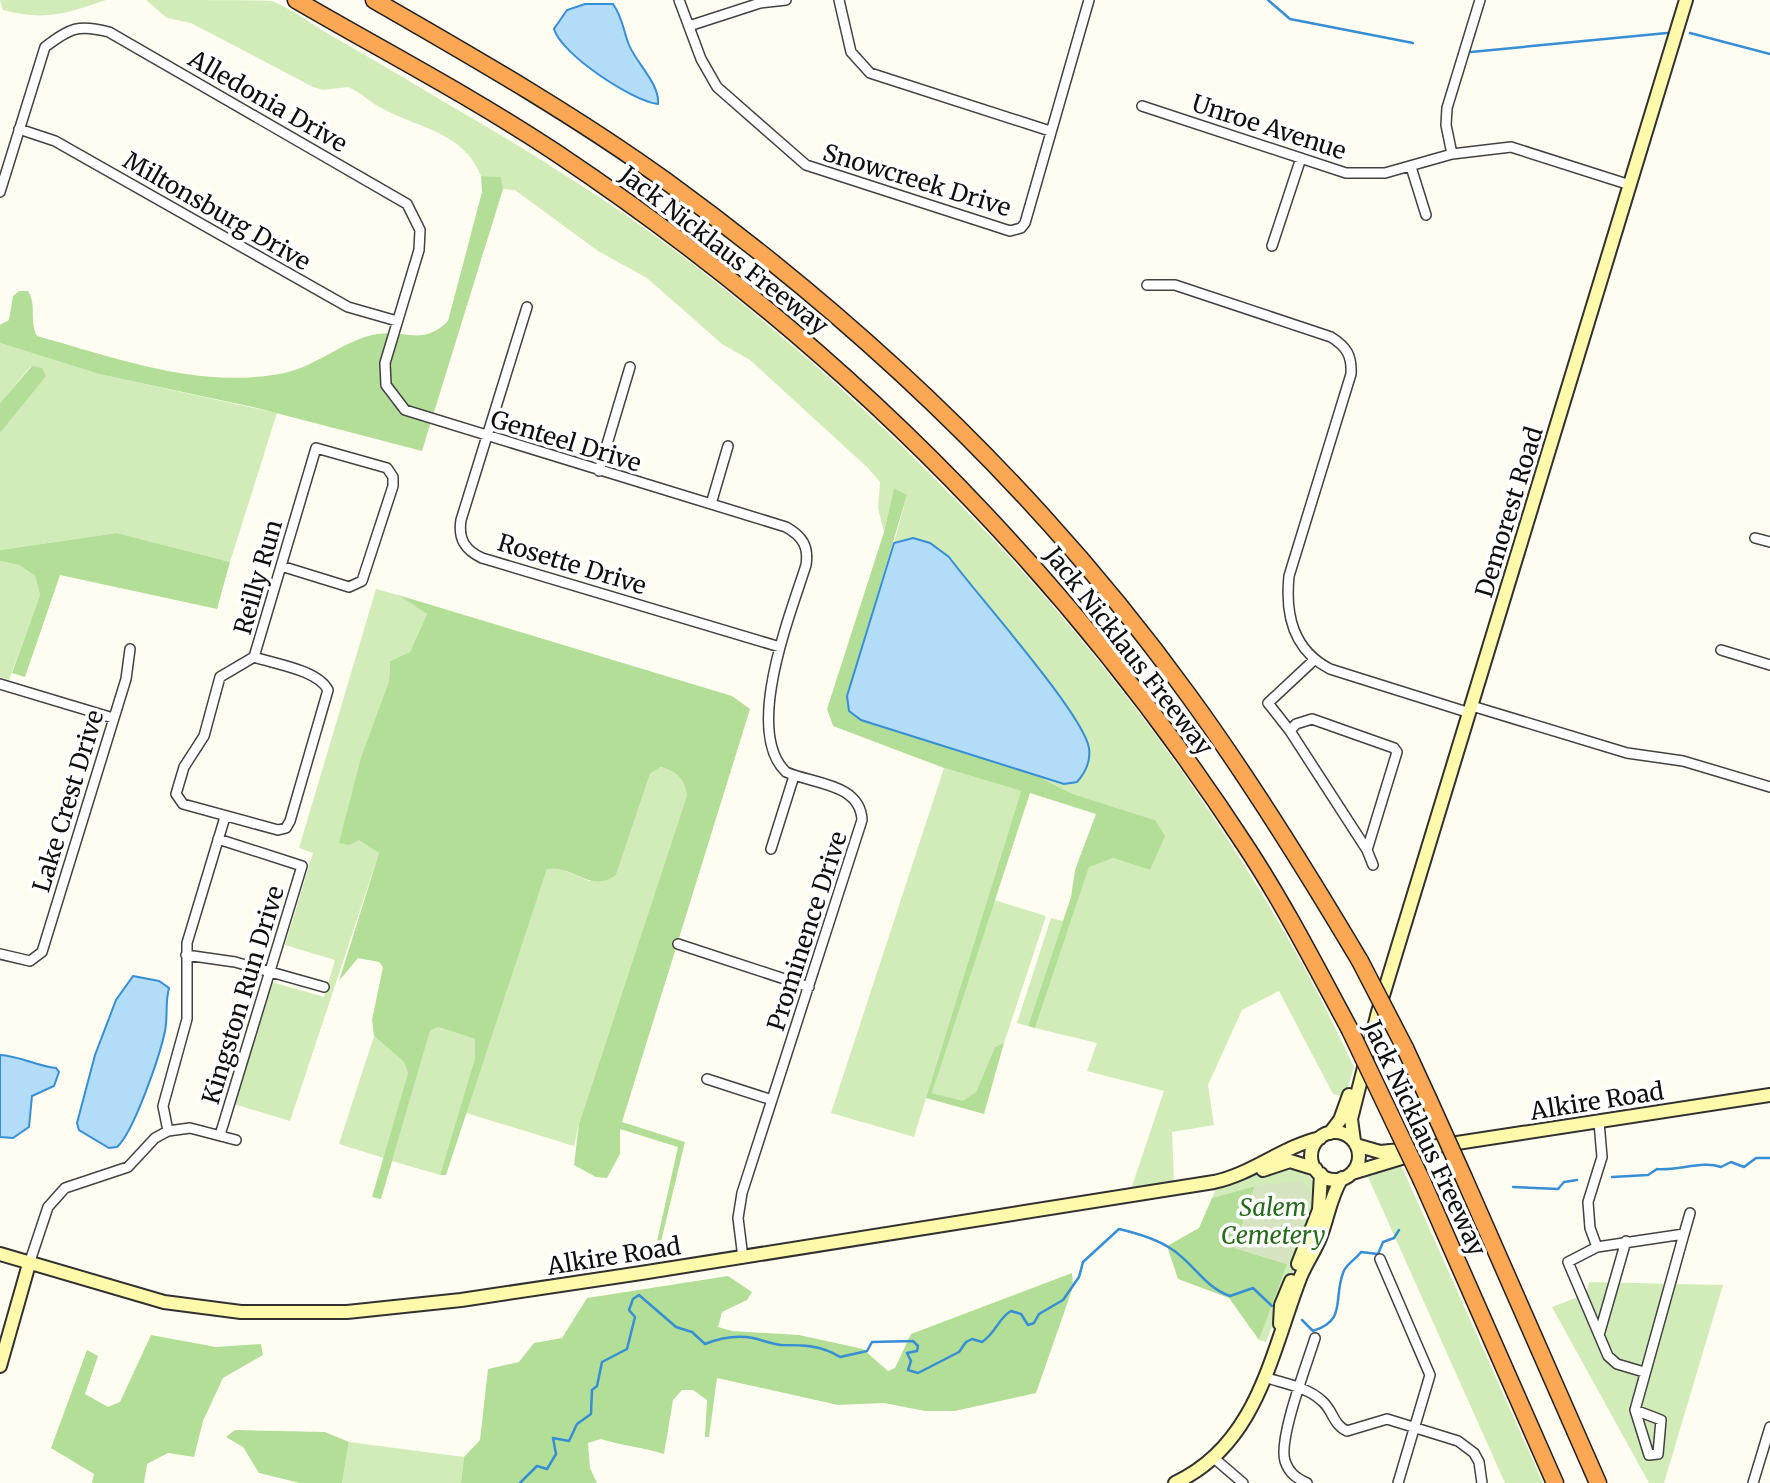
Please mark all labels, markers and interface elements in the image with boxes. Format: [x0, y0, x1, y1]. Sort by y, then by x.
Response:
street label: Alledonia Drive [182, 43, 353, 159]
street label: Unroe Avenue [1188, 87, 1350, 167]
street label: Snowcreek Drive [819, 137, 1015, 223]
street label: Miltonsburg Drive [118, 145, 316, 277]
street label: Jack Nicklaus Freeway [613, 158, 834, 341]
street label: Genteel Drive [487, 403, 645, 479]
street label: Demorest Road [1468, 423, 1550, 601]
street label: Reilly Run [227, 516, 289, 638]
street label: Rosette Drive [494, 527, 650, 601]
street label: Jack Nicklaus Freeway [1037, 540, 1220, 761]
street label: Lake Crest Drive [26, 706, 110, 896]
street label: Prominence Drive [760, 827, 854, 1035]
street label: Kingston Run Drive [195, 882, 291, 1108]
street label: Jack Nicklaus Freeway [1356, 1015, 1493, 1261]
street label: Alkire Road [1527, 1075, 1666, 1127]
park label: Salem Cemetery [1221, 1192, 1325, 1251]
street label: Alkire Road [544, 1230, 683, 1282]

